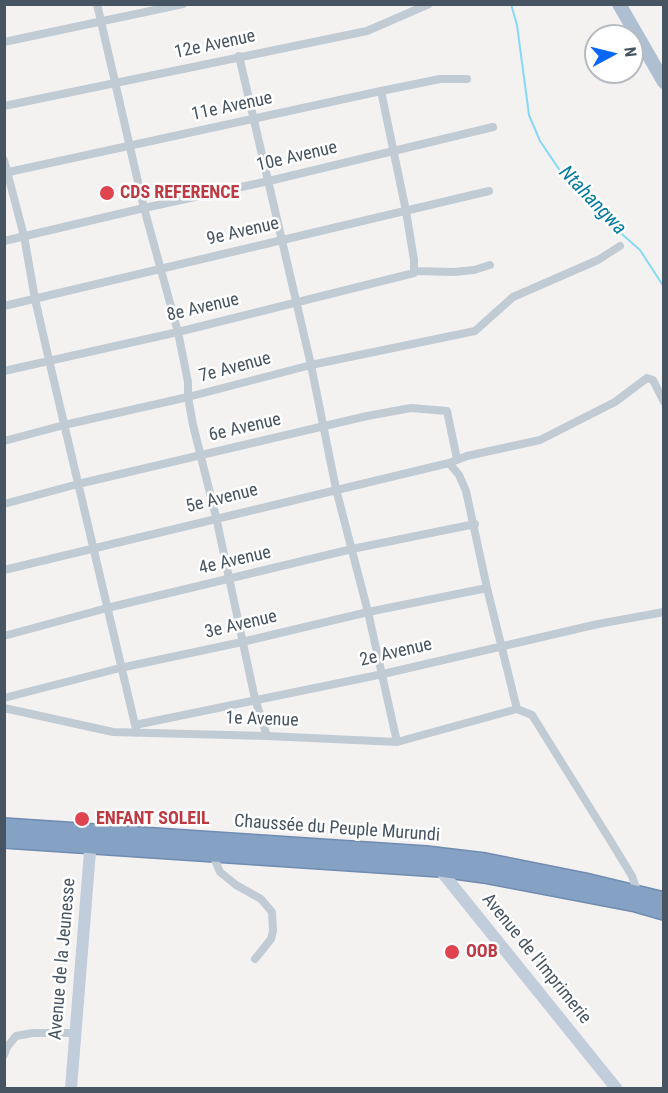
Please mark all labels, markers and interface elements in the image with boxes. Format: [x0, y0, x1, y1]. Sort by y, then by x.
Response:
north arrow [584, 24, 644, 84]
street label: 12e Avenue [173, 26, 257, 64]
text: N [620, 46, 640, 58]
street label: 11e Avenue [190, 88, 274, 126]
street label: 10e Avenue [255, 137, 339, 177]
water label: Ntahangwa [553, 162, 631, 240]
place label: CDS REFERENCE [120, 182, 239, 204]
marker: CDS REFERENCE [98, 184, 116, 202]
street label: 9e Avenue [205, 213, 281, 251]
street label: 8e Avenue [165, 289, 241, 327]
street label: 7e Avenue [197, 348, 273, 388]
street label: 6e Avenue [207, 409, 283, 447]
street label: 5e Avenue [184, 480, 260, 518]
street label: 4e Avenue [197, 542, 273, 580]
street label: 3e Avenue [203, 606, 279, 644]
street label: 2e Avenue [358, 634, 434, 672]
street label: 1e Avenue [225, 708, 299, 732]
place label: ENFANT SOLEIL [96, 808, 210, 830]
marker: ENFANT SOLEIL [73, 810, 91, 828]
street label: Chaussée du Peuple Murundi [233, 811, 441, 847]
street label: Avenue de la Jeunesse [45, 877, 81, 1041]
street label: Avenue de l'Imprimerie [477, 890, 595, 1028]
place label: OOB [466, 941, 498, 963]
marker: OOB [443, 943, 461, 961]

